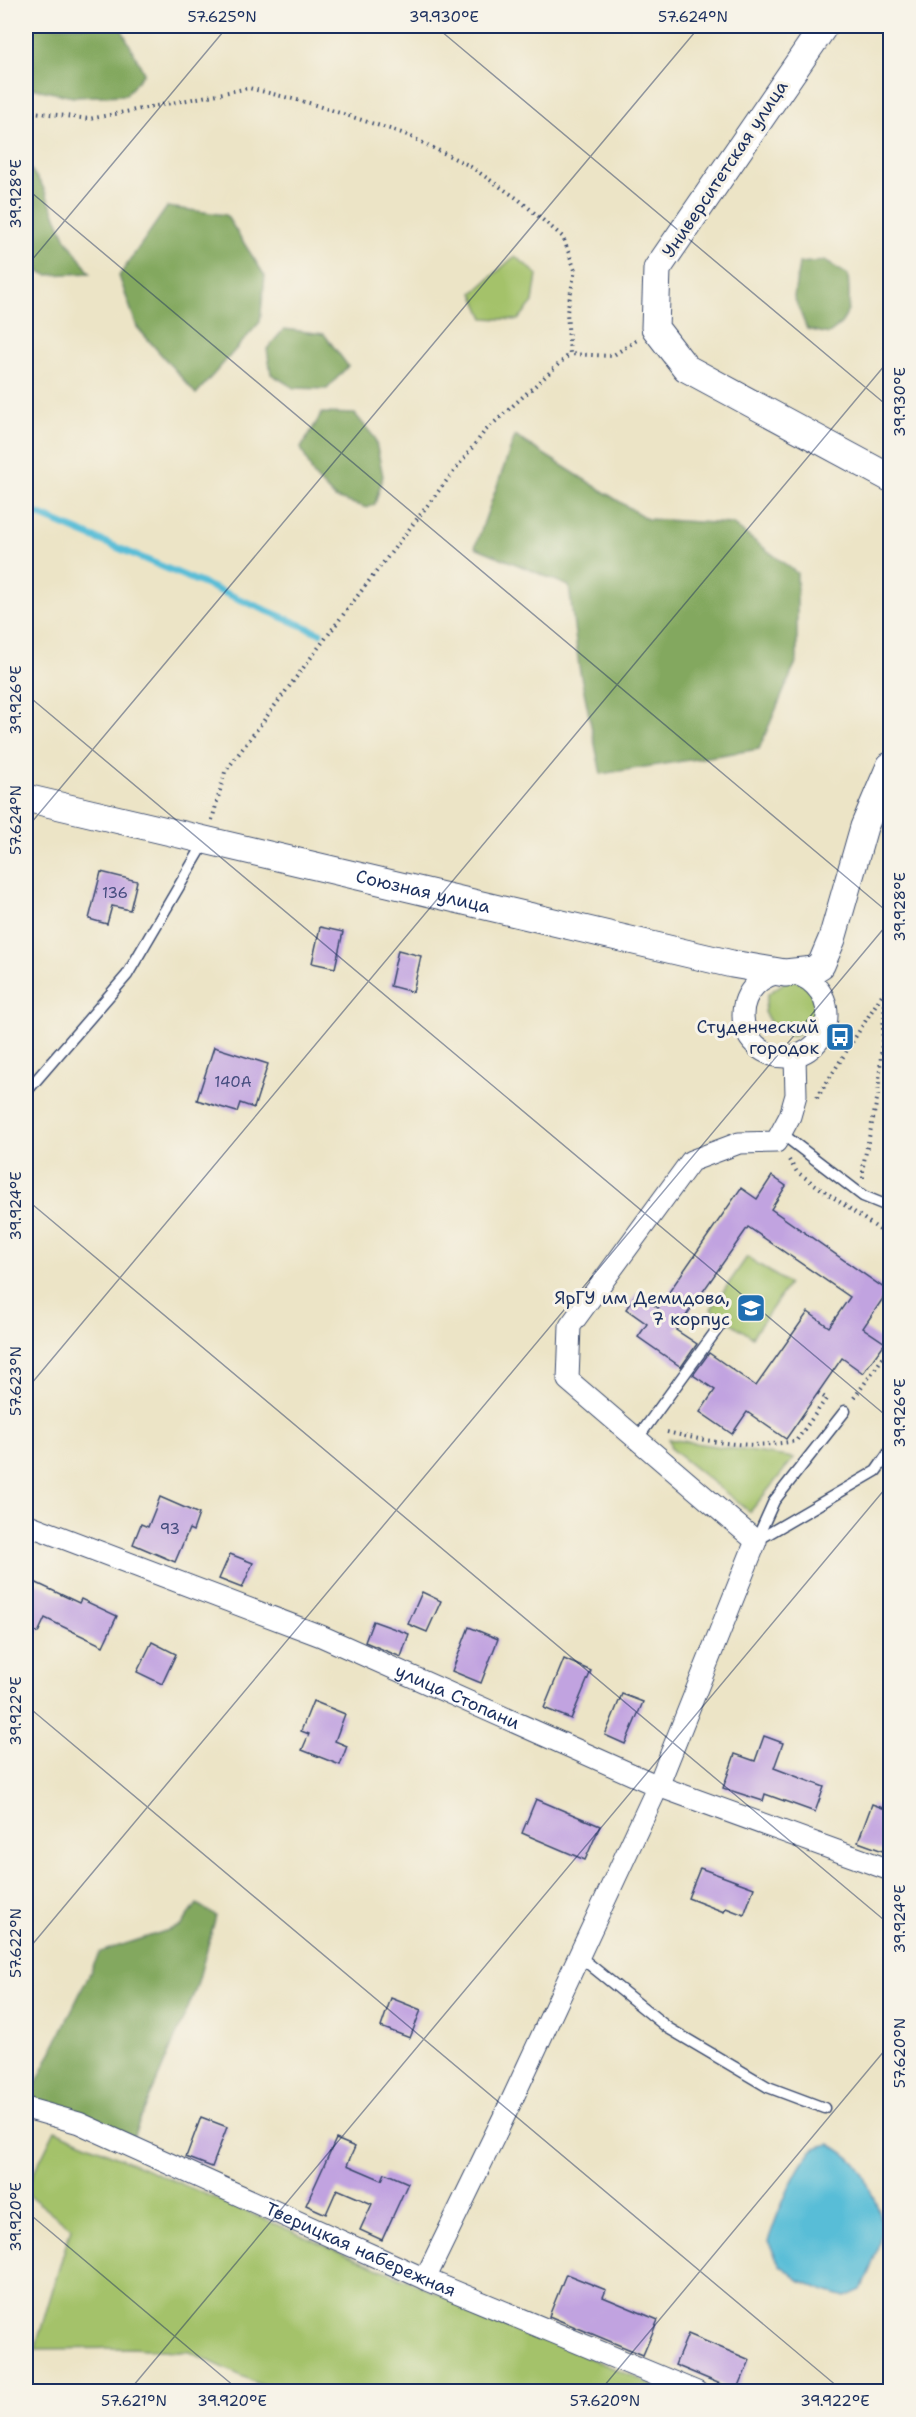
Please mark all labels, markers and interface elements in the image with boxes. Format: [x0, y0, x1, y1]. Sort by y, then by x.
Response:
text: 57.625°N [187, 7, 257, 27]
text: 39.930°E [409, 7, 479, 27]
text: 57.624°N [658, 7, 728, 27]
street label: Университетская улица [657, 76, 793, 262]
text: 39.928°E [6, 159, 26, 229]
text: 39.930°E [890, 367, 910, 437]
text: 39.926°E [6, 665, 26, 735]
text: 57.624°N [6, 785, 26, 855]
street label: Союзная улица [353, 864, 493, 919]
text: 39.928°E [890, 872, 910, 942]
house number: 136 [102, 883, 128, 903]
place label: Студенческий городок [696, 1015, 819, 1060]
bus stop icon: Студенческий городок [824, 1021, 856, 1053]
house number: 140А [214, 1072, 252, 1092]
text: 39.924°E [6, 1171, 26, 1241]
place label: ЯрГУ им Демидова, 7 корпус [554, 1286, 730, 1331]
school or university icon: ЯрГУ им Демидова, 7 корпус [735, 1292, 767, 1324]
text: 57.623°N [6, 1346, 26, 1416]
text: 39.926°E [890, 1378, 910, 1448]
house number: 93 [160, 1519, 180, 1539]
street label: улица Стопани [392, 1659, 524, 1735]
text: 39.922°E [6, 1676, 26, 1746]
text: 39.924°E [890, 1884, 910, 1954]
text: 57.622°N [6, 1908, 26, 1978]
text: 57.620°N [890, 2018, 910, 2088]
text: 39.920°E [6, 2182, 26, 2252]
street label: Тверицкая набережная [262, 2197, 460, 2303]
text: 57.621°N [101, 2391, 167, 2411]
text: 39.920°E [197, 2391, 267, 2411]
text: 57.620°N [570, 2391, 640, 2411]
text: 39.922°E [800, 2391, 870, 2411]

